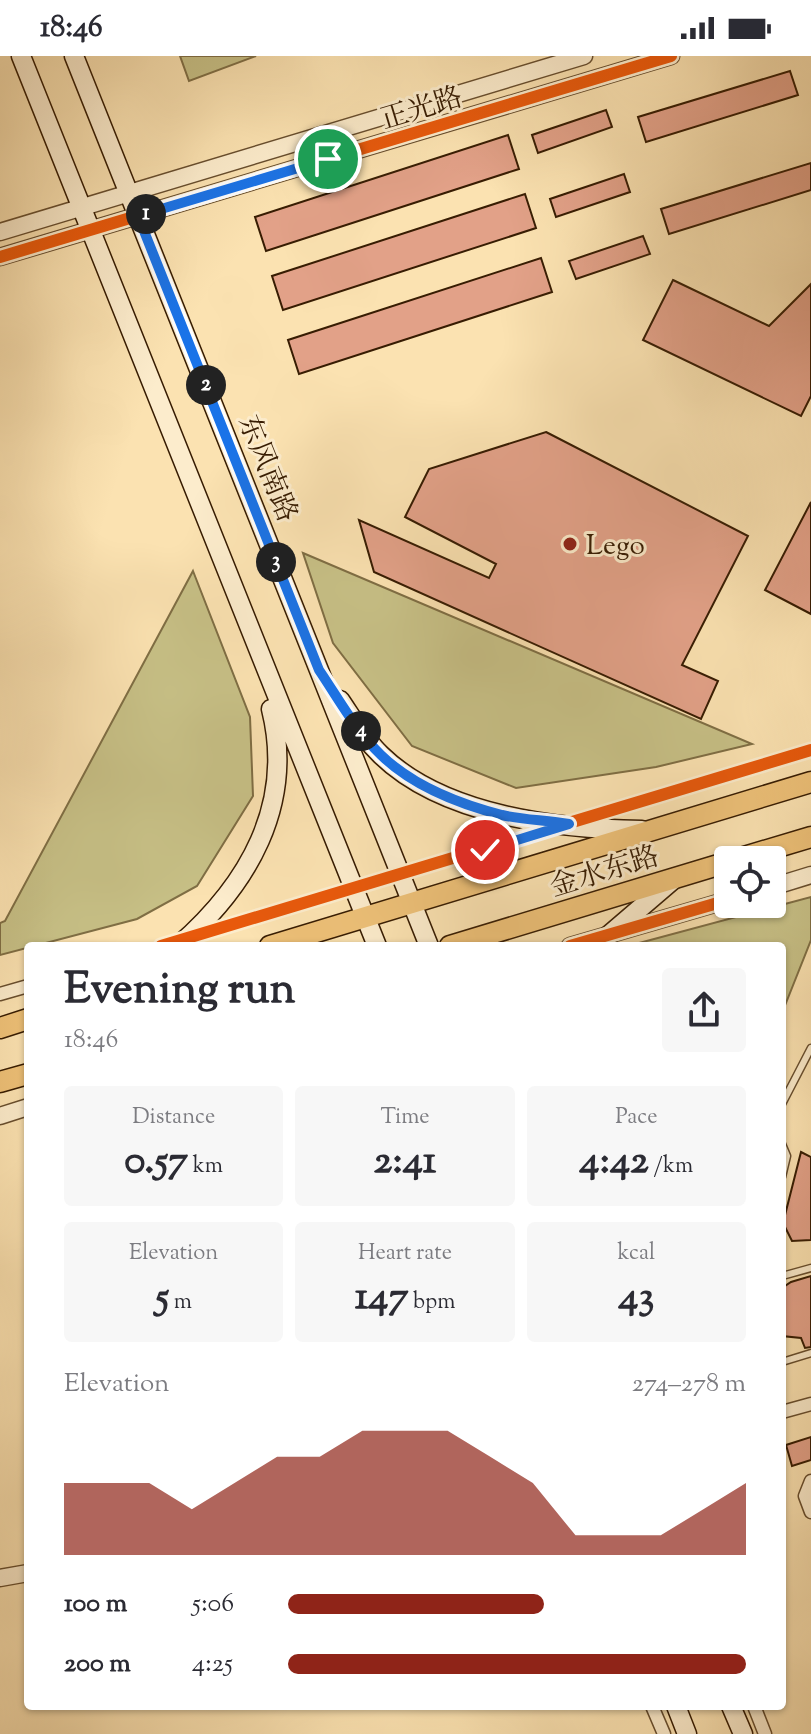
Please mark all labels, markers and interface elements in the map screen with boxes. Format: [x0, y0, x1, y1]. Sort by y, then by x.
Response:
text: 18:46 [40, 7, 103, 50]
street label: 正光路 [376, 78, 468, 141]
pin [294, 125, 362, 193]
icon: arrive [306, 137, 350, 181]
pin: 1 [126, 194, 166, 234]
text: 1 [142, 198, 150, 230]
pin: 2 [186, 365, 226, 405]
text: 2 [201, 369, 211, 401]
street label: 东风南路 [227, 410, 306, 529]
place label: Lego [586, 527, 645, 567]
marker: Lego [561, 535, 579, 553]
pin: 3 [256, 542, 296, 582]
text: 3 [272, 546, 280, 578]
pin: 4 [341, 711, 381, 751]
text: 4 [355, 715, 367, 747]
pin [451, 816, 519, 884]
icon: check [463, 828, 507, 872]
street label: 金水东路 [545, 837, 664, 908]
map controls [714, 846, 786, 918]
button: locate [714, 846, 786, 918]
text: Evening run [64, 960, 296, 1023]
button: share [662, 968, 746, 1052]
text: 18:46 [64, 1022, 118, 1059]
text: Distance [132, 1102, 215, 1134]
text: Time [381, 1102, 429, 1134]
text: Pace [615, 1102, 657, 1134]
text: 0.57 [124, 1134, 188, 1191]
text: 2:41 [374, 1134, 436, 1191]
text: 4:42 [579, 1134, 649, 1191]
text: km [188, 1151, 223, 1183]
text: /km [649, 1151, 693, 1183]
text: Elevation [129, 1238, 218, 1270]
text: Heart rate [358, 1238, 452, 1270]
text: kcal [617, 1238, 655, 1270]
text: 5 [155, 1270, 169, 1327]
text: 147 [355, 1270, 408, 1327]
text: 43 [618, 1270, 654, 1327]
text: m [169, 1287, 192, 1319]
text: bpm [408, 1287, 455, 1319]
text: Elevation [64, 1366, 169, 1403]
text: 274–278 m [632, 1366, 746, 1403]
text: 100 m [64, 1586, 127, 1623]
text: 5:06 [192, 1586, 234, 1623]
text: 200 m [64, 1646, 131, 1683]
text: 4:25 [192, 1646, 233, 1683]

